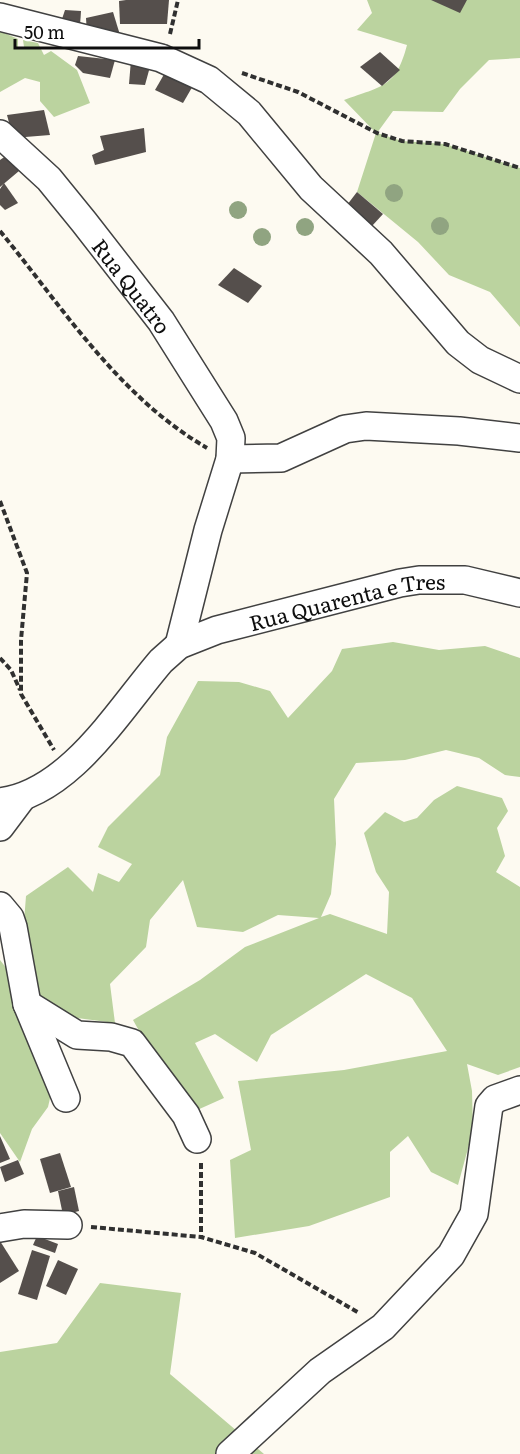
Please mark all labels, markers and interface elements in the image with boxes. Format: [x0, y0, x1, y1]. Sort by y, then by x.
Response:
scale bar [15, 12, 200, 50]
text: 50 m [24, 18, 65, 45]
street label: Rua Quatro [86, 231, 180, 339]
street label: Rua Quarenta e Tres [245, 565, 445, 637]

